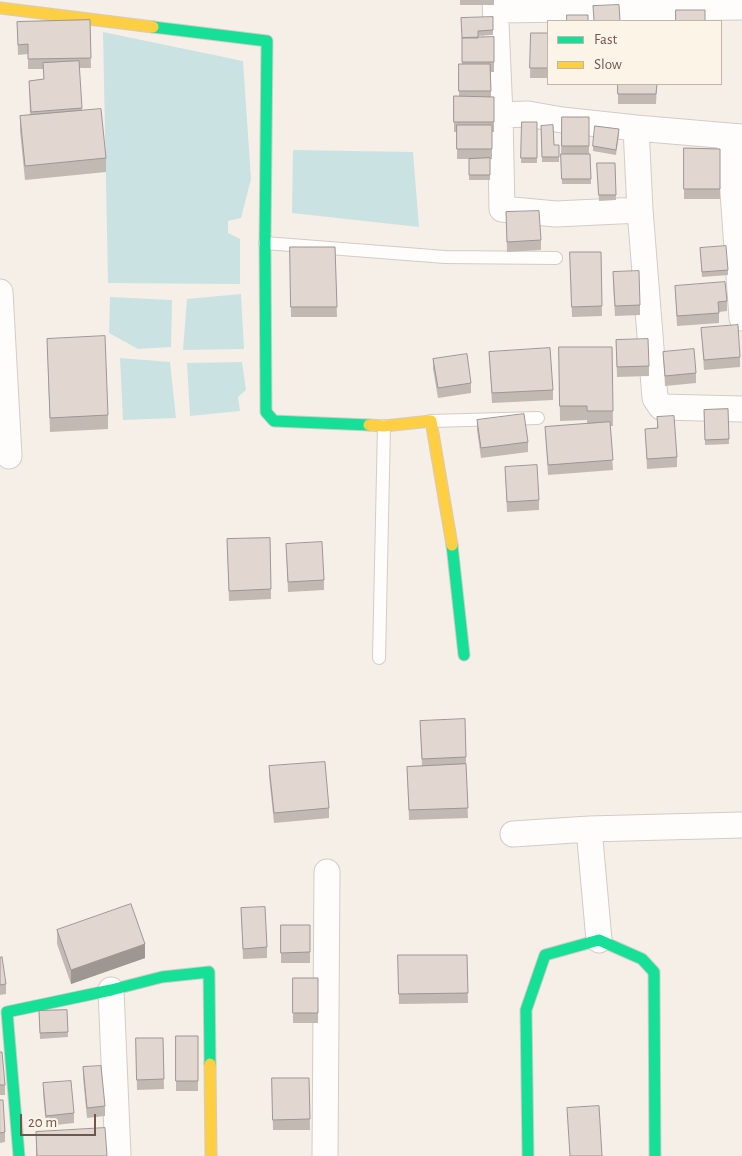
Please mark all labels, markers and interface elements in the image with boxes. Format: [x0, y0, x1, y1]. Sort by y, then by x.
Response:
legend [547, 20, 722, 85]
text: Fast [594, 32, 617, 47]
text: Slow [594, 57, 622, 72]
scale bar [22, 1104, 99, 1136]
text: 20 m [28, 1115, 57, 1130]

